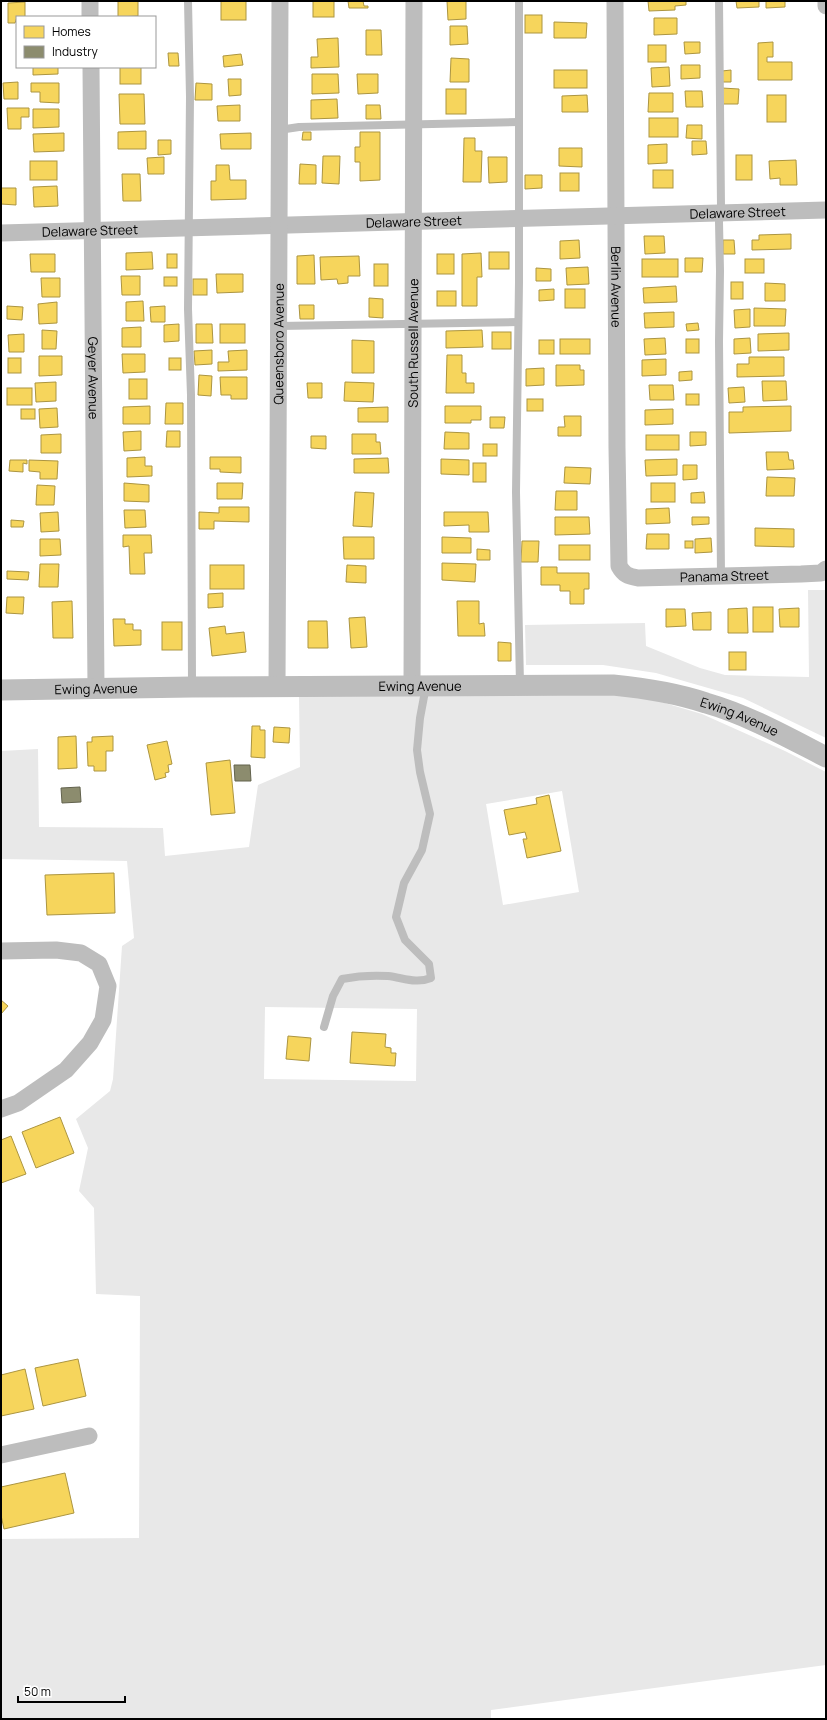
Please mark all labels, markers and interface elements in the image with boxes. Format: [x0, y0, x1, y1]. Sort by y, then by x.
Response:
legend [16, 16, 156, 68]
text: Homes [52, 23, 91, 40]
text: Industry [52, 43, 98, 60]
street label: Delaware Street [689, 202, 786, 223]
street label: Delaware Street [366, 211, 462, 232]
street label: Delaware Street [42, 220, 138, 241]
street label: Berlin Avenue [607, 246, 625, 328]
street label: South Russell Avenue [404, 278, 422, 408]
street label: Queensboro Avenue [269, 283, 288, 405]
street label: Geyer Avenue [84, 337, 103, 420]
street label: Panama Street [680, 566, 769, 586]
street label: Ewing Avenue [378, 677, 462, 695]
street label: Ewing Avenue [54, 679, 138, 698]
street label: Ewing Avenue [698, 693, 782, 740]
scale bar [18, 1678, 125, 1704]
text: 50 m [24, 1683, 51, 1700]

